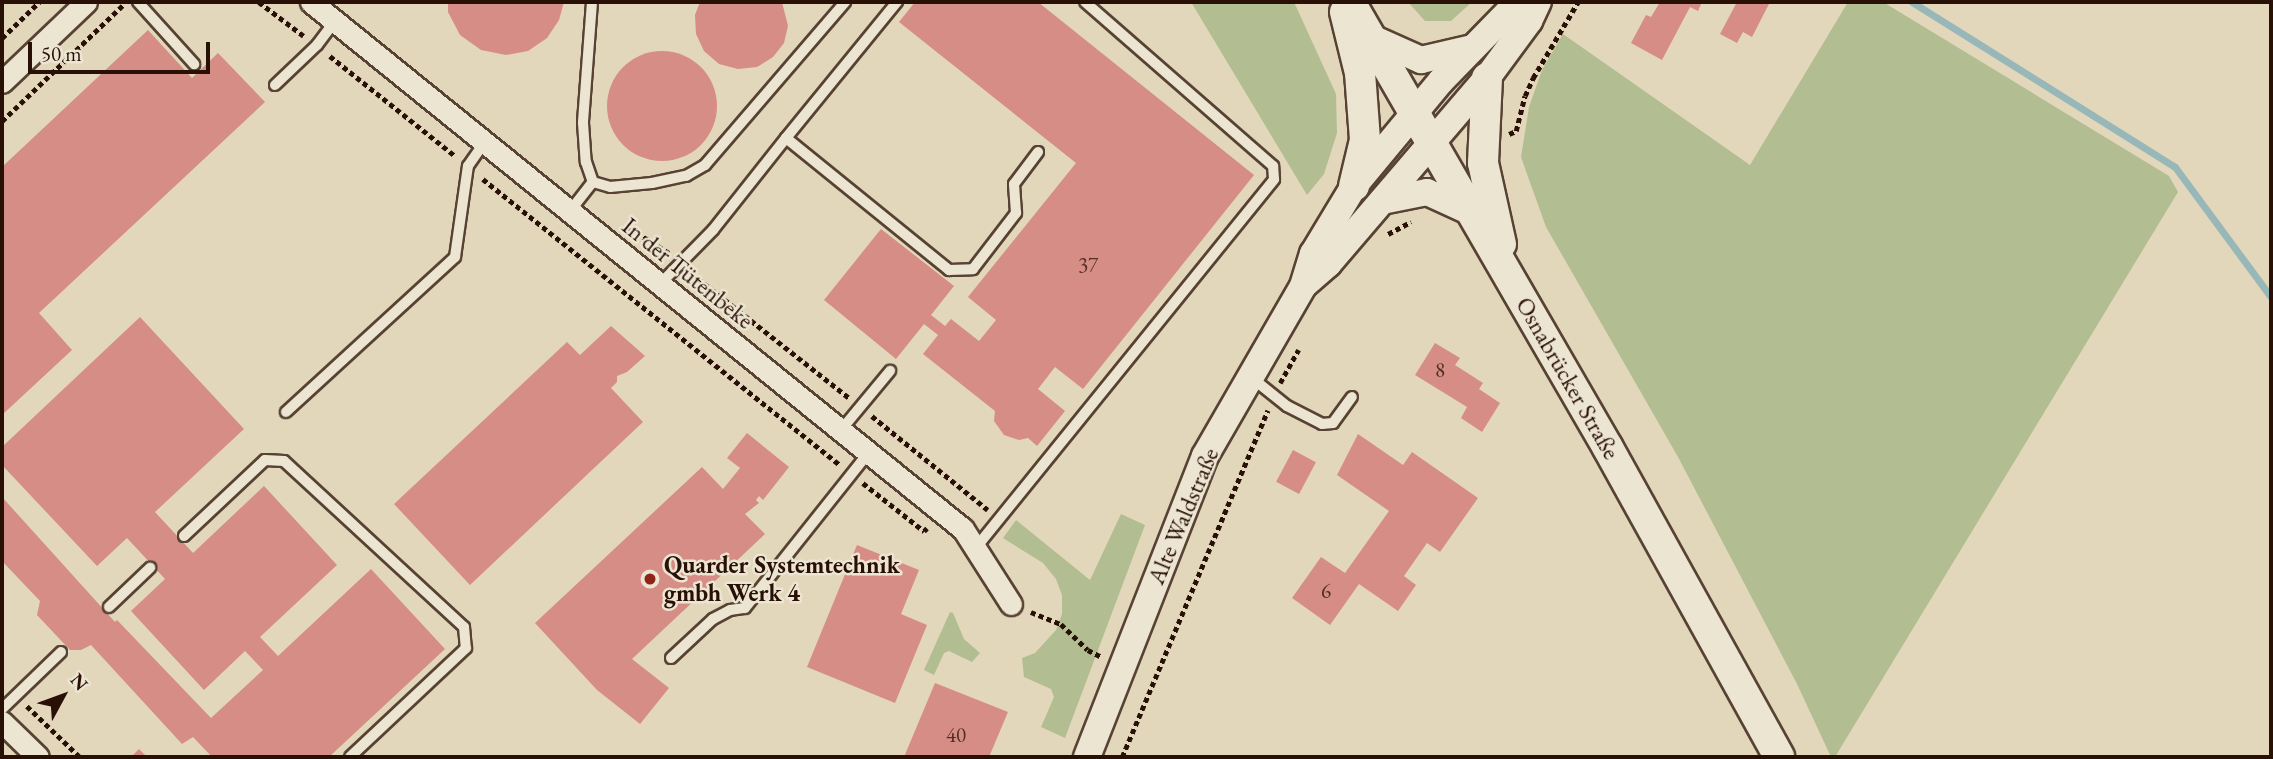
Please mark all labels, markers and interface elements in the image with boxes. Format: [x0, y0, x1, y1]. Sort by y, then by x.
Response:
scale bar [32, 28, 214, 72]
text: 50 m [41, 40, 82, 67]
street label: In der Tütenbeke [617, 211, 759, 335]
house number: 37 [1078, 252, 1098, 278]
street label: Osnabrücker Straße [1510, 292, 1626, 464]
house number: 8 [1435, 357, 1445, 383]
street label: Alte Waldstraße [1141, 443, 1225, 589]
place label: Quarder Systemtechnik gmbh Werk 4 [664, 551, 900, 607]
marker: Quarder Systemtechnik gmbh Werk 4 [642, 571, 658, 587]
house number: 6 [1321, 578, 1331, 604]
north arrow [28, 661, 98, 731]
text: N [65, 668, 94, 696]
house number: 40 [946, 722, 966, 748]

